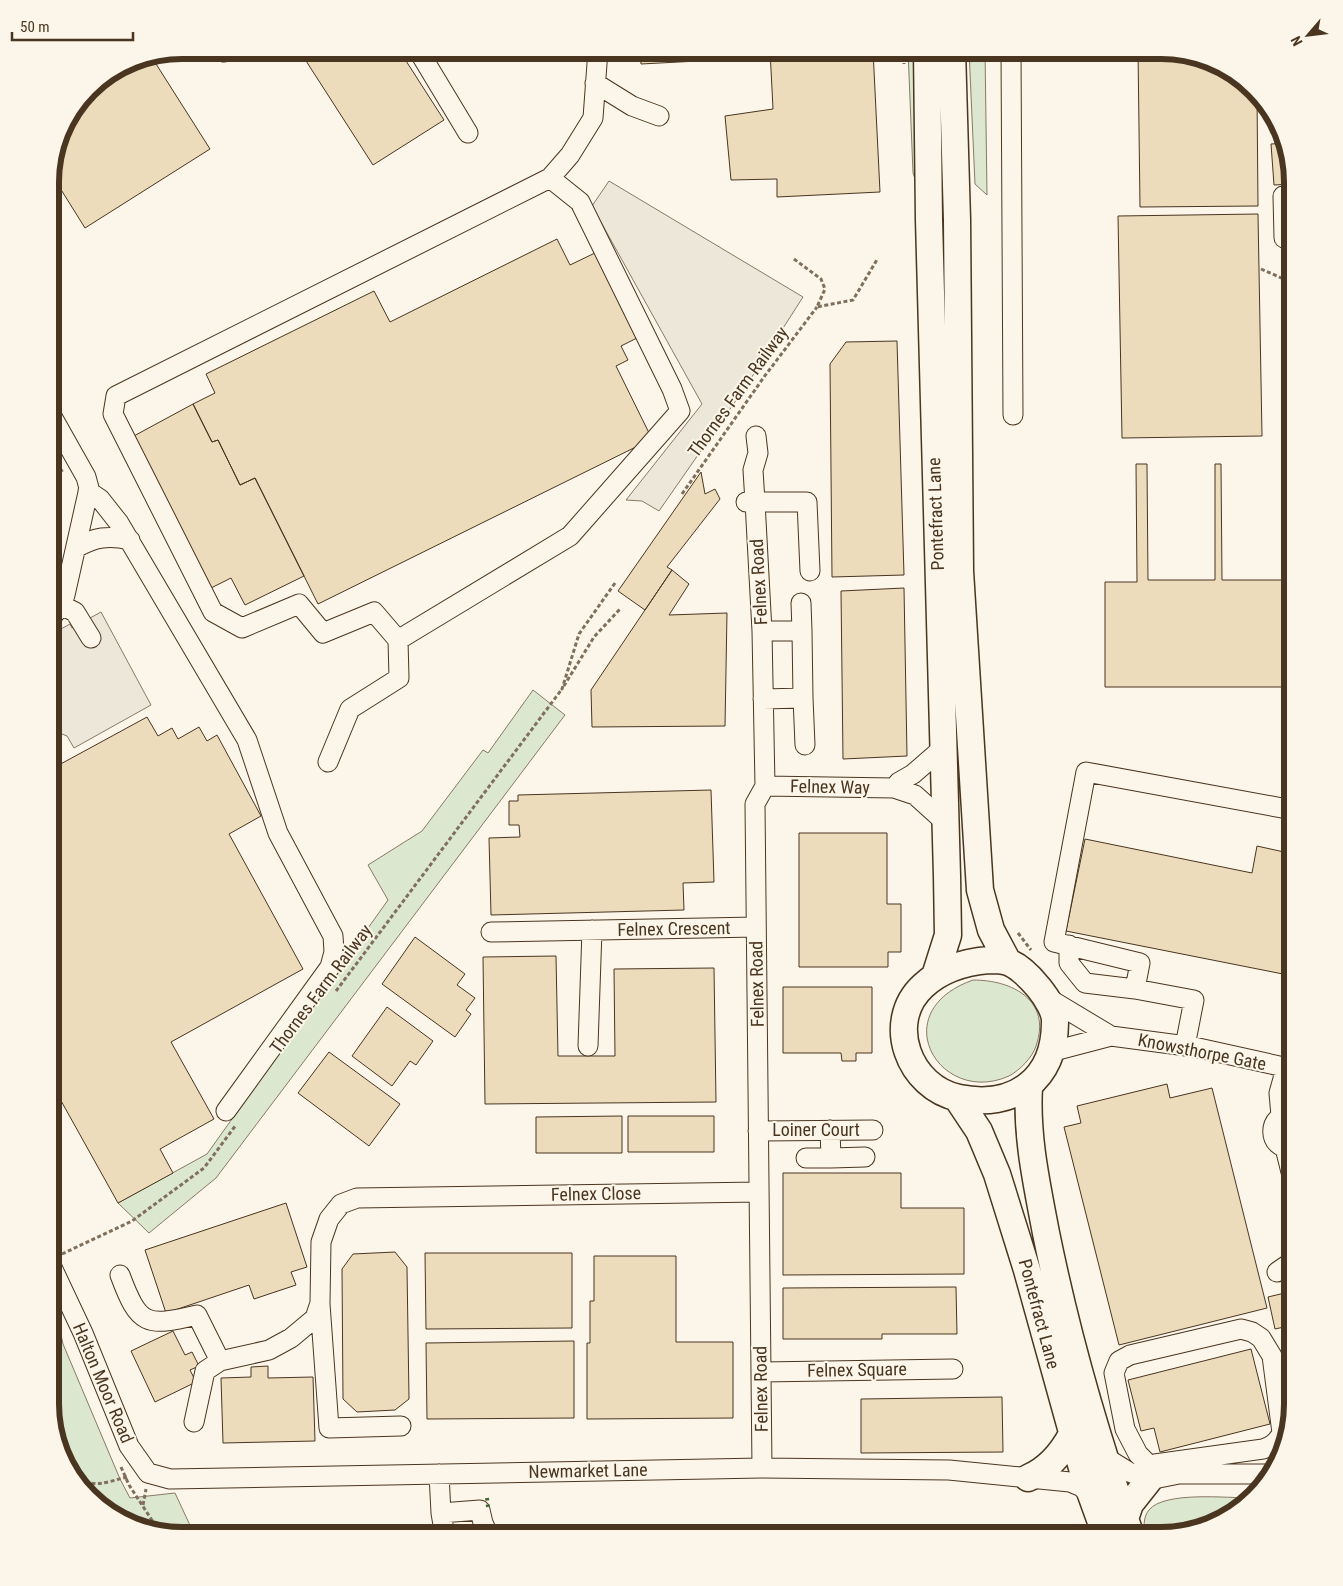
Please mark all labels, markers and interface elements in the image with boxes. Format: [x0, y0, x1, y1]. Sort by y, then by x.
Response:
scale bar [12, 10, 134, 42]
north arrow [1283, 10, 1333, 60]
text: 50 m [20, 18, 50, 36]
text: N [1287, 34, 1306, 49]
street label: Thornes Farm Railway [683, 322, 792, 461]
street label: Pontefract Lane [923, 457, 948, 571]
street label: Felnex Road [746, 538, 771, 626]
street label: Felnex Way [790, 775, 871, 798]
street label: Felnex Crescent [617, 917, 731, 940]
street label: Thornes Farm Railway [265, 920, 376, 1057]
street label: Felnex Road [745, 941, 768, 1027]
street label: Knowsthorpe Gate [1136, 1029, 1268, 1074]
street label: Loiner Court [772, 1119, 860, 1140]
street label: Felnex Close [551, 1182, 641, 1205]
street label: Pontefract Lane [1015, 1257, 1064, 1371]
street label: Halton Moor Road [69, 1320, 138, 1446]
street label: Felnex Road [749, 1346, 772, 1432]
street label: Felnex Square [807, 1358, 907, 1381]
street label: Newmarket Lane [528, 1459, 648, 1482]

